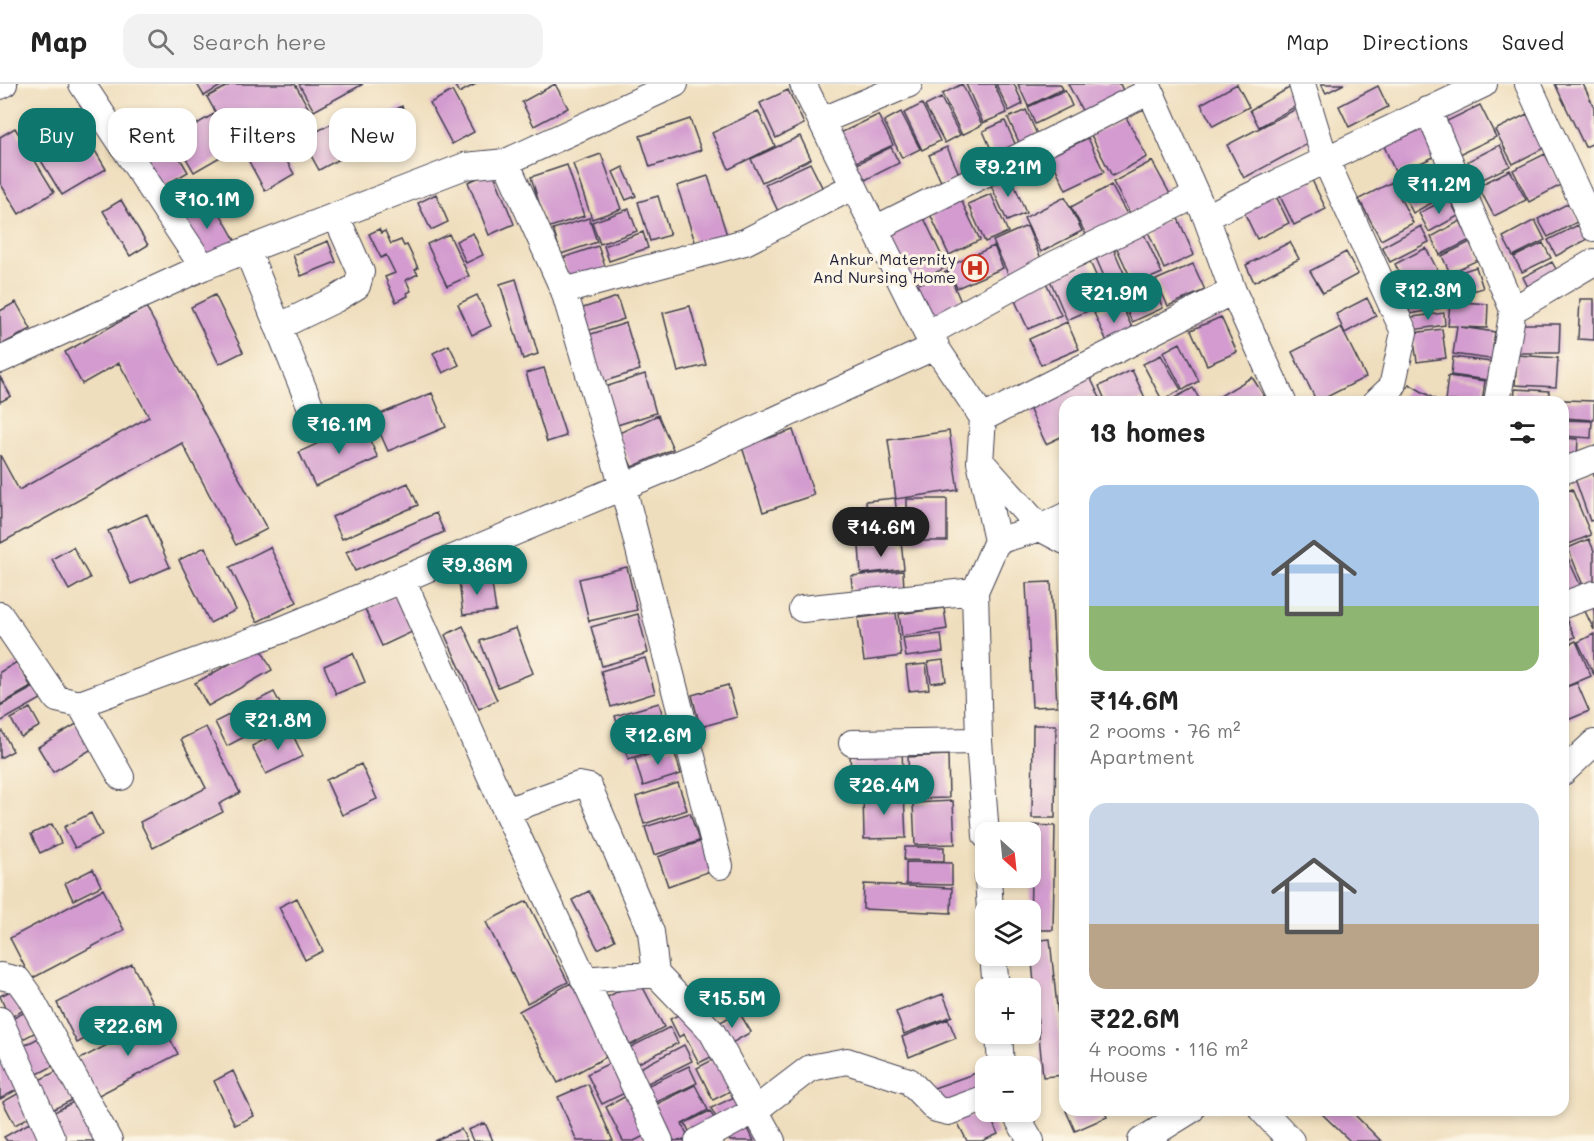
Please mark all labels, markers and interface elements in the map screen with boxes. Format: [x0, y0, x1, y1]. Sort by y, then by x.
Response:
search box [123, 14, 543, 68]
text: Map [30, 23, 87, 59]
icon: search [144, 25, 177, 58]
text: Search here [192, 27, 326, 56]
text: Map [1286, 28, 1329, 55]
text: Directions [1362, 28, 1469, 55]
text: Saved [1502, 28, 1564, 55]
chip: Buy [18, 108, 96, 162]
chip: Rent [108, 108, 197, 162]
chip: Filters [209, 108, 317, 162]
chip: New [329, 108, 416, 162]
pin: ₹9.21M [959, 147, 1057, 198]
text: ₹9.21M [974, 153, 1042, 179]
pin: ₹11.2M [1390, 164, 1488, 215]
text: ₹11.2M [1407, 170, 1471, 196]
pin: ₹10.1M [158, 179, 256, 230]
text: ₹10.1M [174, 185, 240, 211]
place label: Ankur Maternity And Nursing Home [813, 248, 956, 287]
hospital icon: Ankur Maternity And Nursing Home [960, 253, 990, 283]
pin: ₹12.3M [1379, 270, 1477, 321]
pin: ₹21.9M [1065, 273, 1163, 324]
text: ₹12.3M [1394, 276, 1462, 302]
text: ₹21.9M [1080, 279, 1148, 305]
pin: ₹16.1M [290, 404, 388, 455]
text: ₹16.1M [306, 410, 372, 436]
text: 13 homes [1089, 415, 1206, 449]
icon: filters [1506, 416, 1539, 449]
pin: ₹14.6M [832, 507, 930, 558]
text: ₹14.6M [846, 513, 916, 539]
icon: home [1260, 524, 1368, 632]
pin: ₹9.36M [428, 545, 526, 596]
text: ₹9.36M [441, 551, 513, 577]
text: ₹14.6M [1089, 683, 1179, 717]
pin: ₹21.8M [229, 700, 327, 751]
text: ₹21.8M [244, 706, 312, 732]
pin: ₹12.6M [609, 715, 707, 766]
text: 2 rooms · 76 m² [1089, 717, 1241, 743]
text: ₹12.6M [624, 721, 692, 747]
text: Apartment [1089, 743, 1195, 769]
pin: ₹26.4M [835, 765, 933, 816]
text: ₹26.4M [848, 771, 920, 797]
north arrow [975, 822, 1041, 888]
map controls [975, 822, 1041, 1122]
icon: home [1260, 842, 1368, 950]
button: layers [975, 900, 1041, 966]
pin: ₹15.5M [683, 978, 781, 1029]
button: + [975, 978, 1041, 1044]
text: ₹15.5M [698, 984, 766, 1010]
text: ₹22.6M [1089, 1001, 1180, 1035]
pin: ₹22.6M [79, 1006, 177, 1057]
text: ₹22.6M [93, 1012, 163, 1038]
text: 4 rooms · 116 m² [1089, 1035, 1248, 1061]
button: − [975, 1056, 1041, 1122]
text: House [1089, 1061, 1148, 1087]

